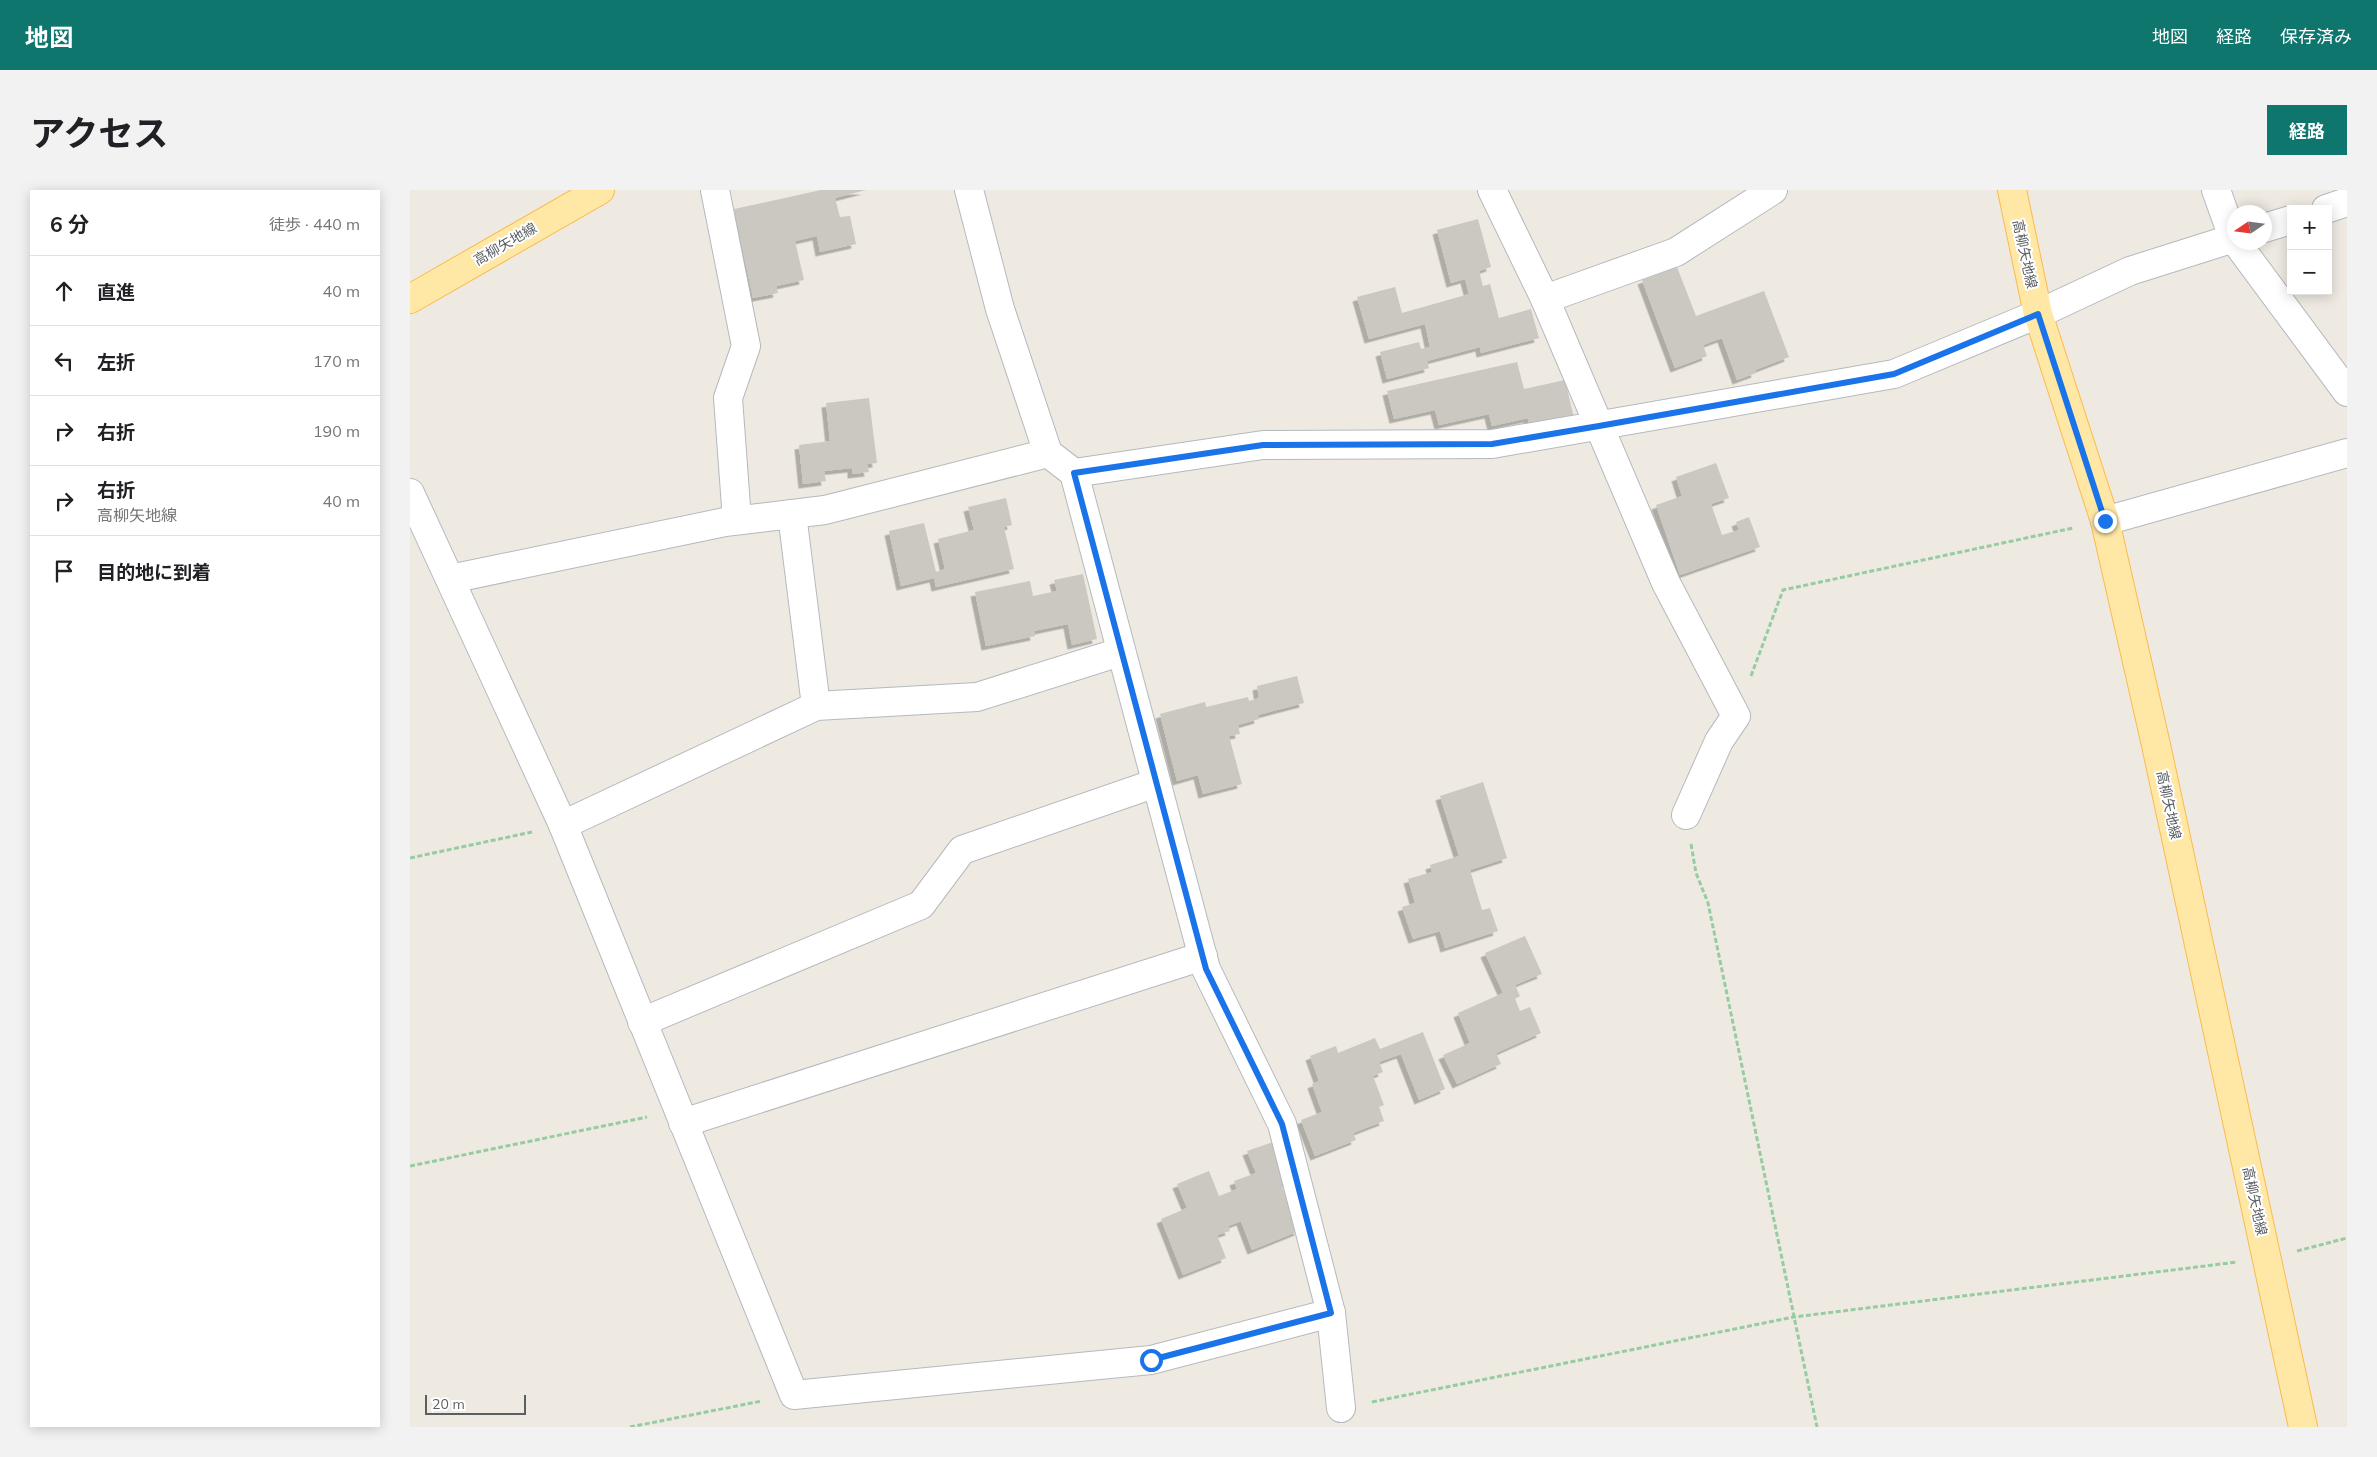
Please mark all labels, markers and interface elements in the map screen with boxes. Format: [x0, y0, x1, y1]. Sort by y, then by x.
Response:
text: 地図 [25, 22, 73, 52]
text: 地図 [2152, 25, 2188, 48]
text: 経路 [2216, 25, 2252, 48]
text: 保存済み [2280, 25, 2352, 48]
button: 経路 [2267, 105, 2347, 155]
text: アクセス [30, 111, 168, 155]
north arrow [2227, 205, 2272, 250]
map controls [2287, 205, 2332, 295]
button: + [2287, 205, 2332, 250]
text: 6 分 [50, 211, 89, 237]
text: 徒歩 · 440 m [269, 214, 360, 234]
street label: 高柳矢地線 [2009, 218, 2041, 290]
street label: 高柳矢地線 [470, 219, 540, 269]
button: − [2287, 250, 2332, 295]
icon: ahead [50, 277, 78, 305]
text: 直進 [97, 280, 135, 304]
text: 40 m [323, 281, 360, 301]
icon: left [50, 347, 78, 375]
text: 左折 [97, 350, 135, 374]
text: 170 m [313, 351, 360, 371]
icon: right [50, 417, 78, 445]
text: 右折 [97, 420, 135, 444]
text: 190 m [313, 421, 360, 441]
text: 右折 [97, 478, 135, 502]
icon: right [50, 487, 78, 515]
text: 40 m [323, 491, 360, 511]
text: 高柳矢地線 [97, 505, 177, 525]
route end [2094, 510, 2117, 533]
icon: arrive [50, 557, 78, 585]
text: 目的地に到着 [97, 560, 211, 584]
street label: 高柳矢地線 [2153, 769, 2185, 841]
street label: 高柳矢地線 [2239, 1165, 2271, 1237]
route start [1140, 1349, 1163, 1372]
scale bar [425, 1392, 526, 1415]
text: 20 m [432, 1395, 465, 1413]

